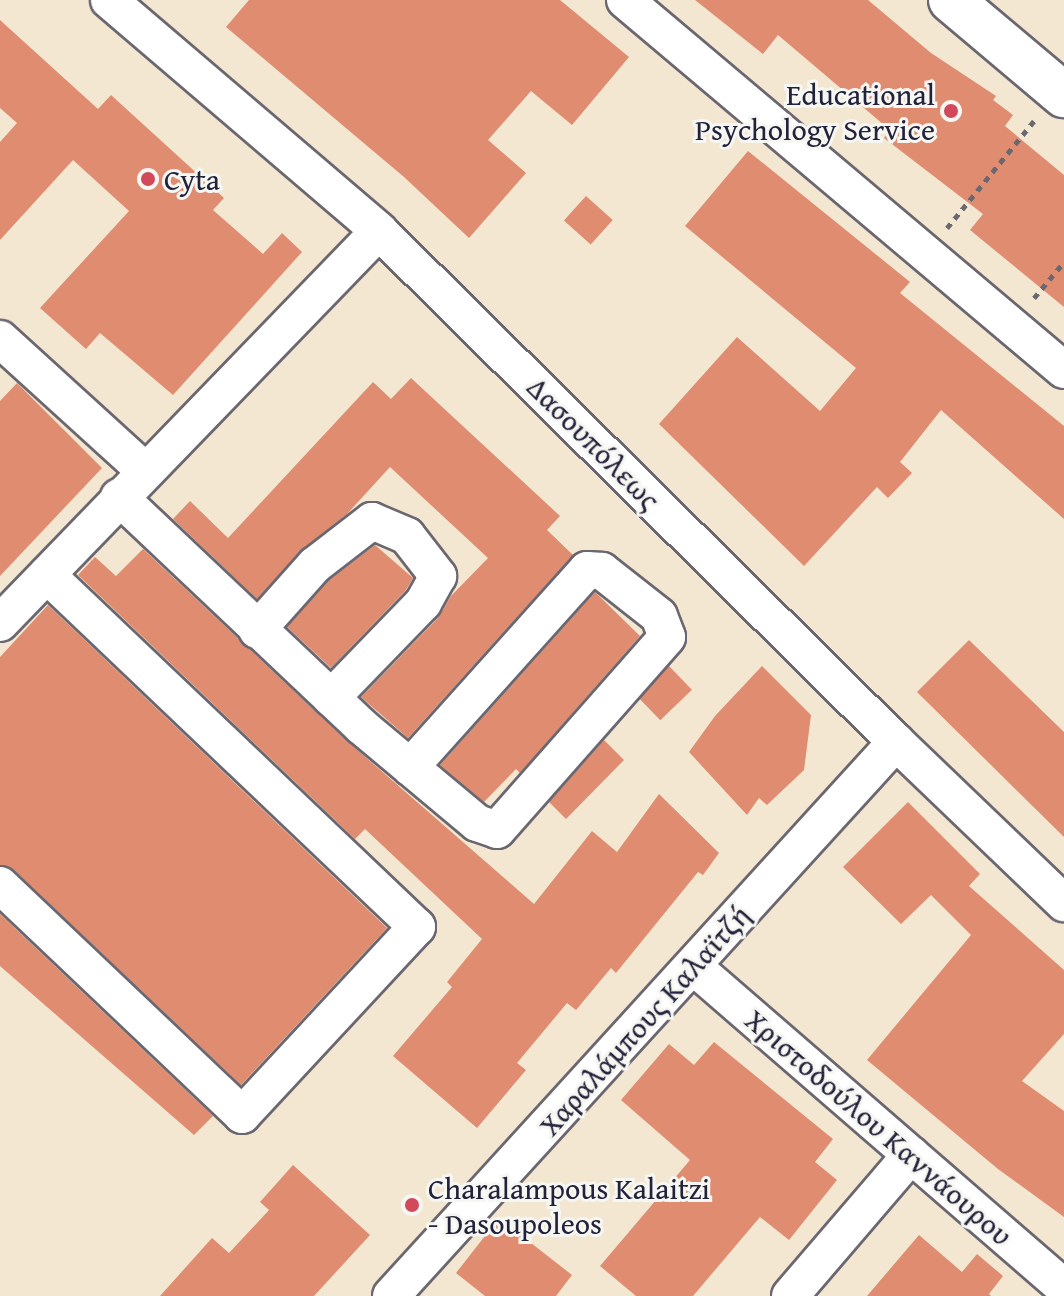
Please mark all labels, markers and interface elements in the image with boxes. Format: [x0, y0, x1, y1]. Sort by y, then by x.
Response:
place label: Educational Psychology Service [695, 76, 935, 146]
marker: Educational Psychology Service [942, 102, 960, 120]
place label: Cyta [164, 161, 220, 197]
marker: Cyta [139, 170, 157, 188]
street label: Δασουπόλεως [520, 369, 668, 517]
street label: Χαραλάμπους Καλαϊτζή [531, 897, 757, 1143]
street label: Χριστοδούλου Καννάουρου [738, 1001, 1020, 1253]
place label: Charalampous Kalaitzi - Dasoupoleos [428, 1170, 710, 1240]
marker: Charalampous Kalaitzi - Dasoupoleos [403, 1196, 421, 1214]

